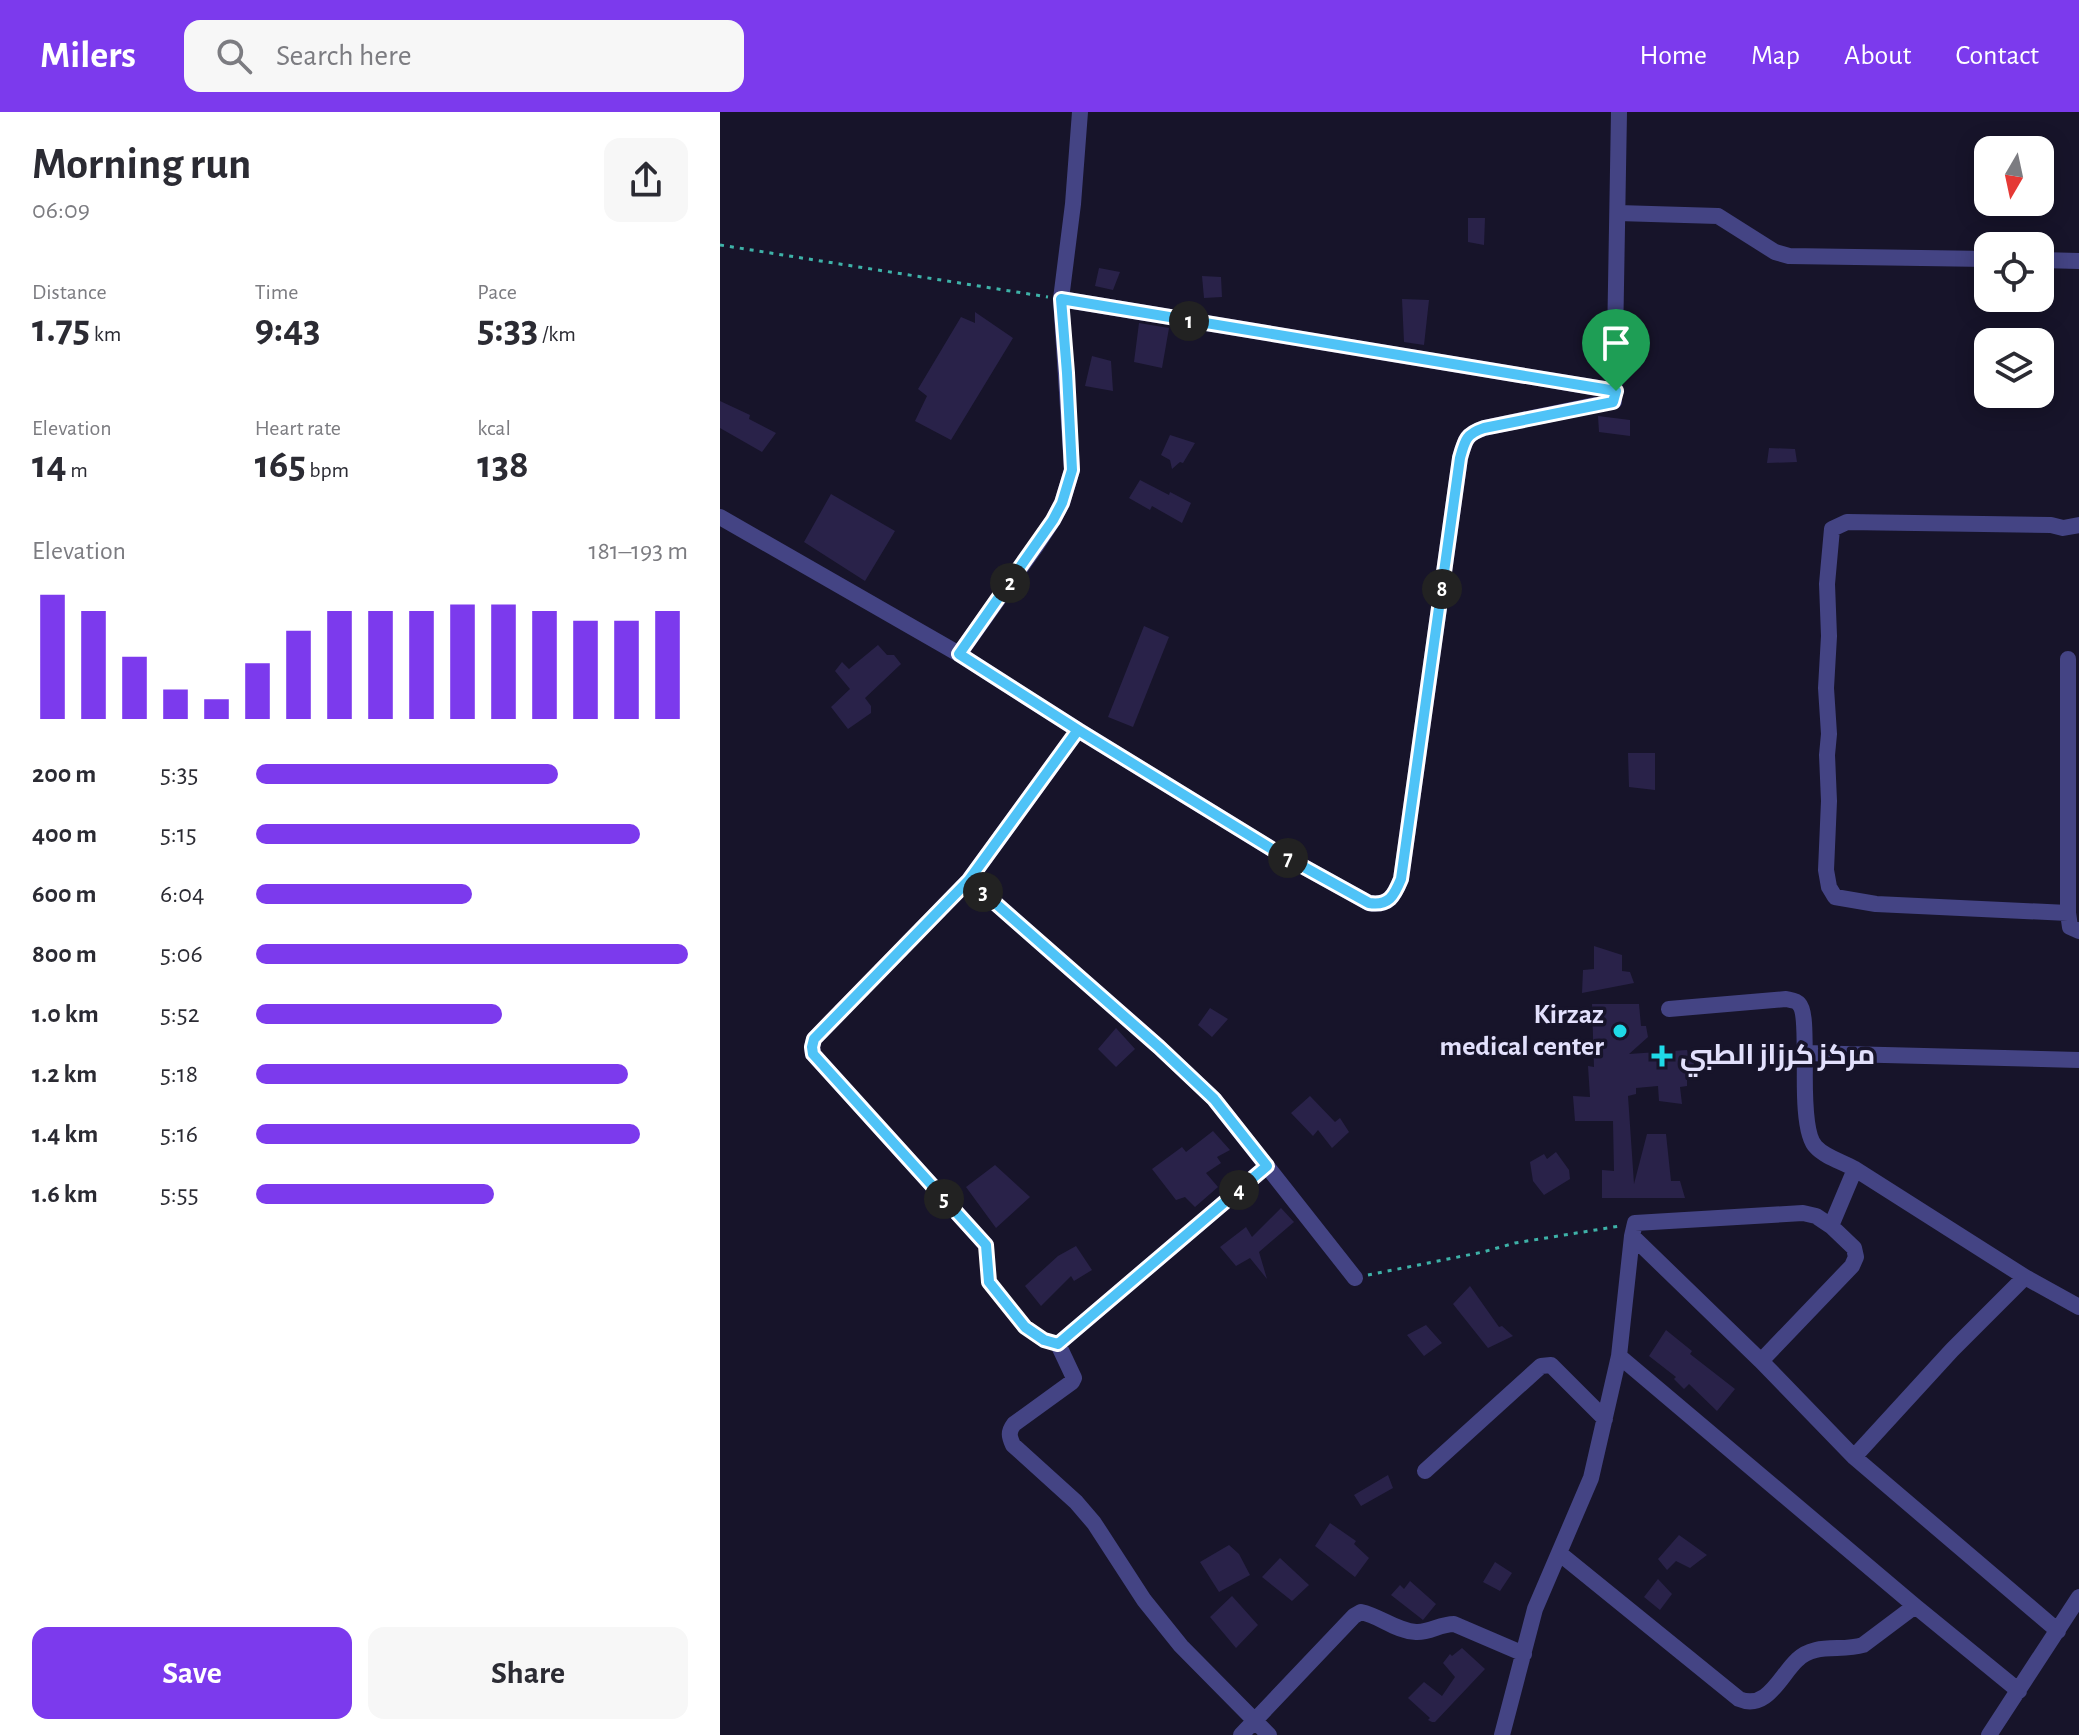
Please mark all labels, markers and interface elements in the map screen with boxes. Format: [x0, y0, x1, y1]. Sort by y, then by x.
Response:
search box [184, 20, 744, 92]
icon: search [212, 34, 256, 78]
text: Milers [40, 37, 136, 75]
text: Search here [276, 41, 412, 71]
text: Home [1640, 42, 1707, 70]
text: Map [1751, 42, 1800, 70]
text: About [1844, 42, 1912, 70]
text: Contact [1956, 42, 2039, 70]
north arrow [1974, 136, 2054, 216]
map controls [1974, 136, 2054, 408]
button: share [604, 138, 688, 222]
text: Morning run [32, 143, 251, 187]
text: 06:09 [32, 197, 90, 223]
button: locate [1974, 232, 2054, 312]
text: Distance [32, 281, 107, 303]
text: Time [255, 281, 299, 303]
text: Pace [477, 281, 517, 303]
pin: 1 [1169, 301, 1209, 341]
text: 1.75 [32, 309, 90, 349]
text: 9:43 [255, 309, 321, 349]
text: 5:33 [477, 309, 538, 349]
pin [1582, 309, 1650, 391]
text: 1 [1185, 310, 1193, 332]
icon: arrive [1594, 321, 1638, 365]
text: km [90, 323, 121, 345]
text: /km [538, 323, 576, 345]
button: layers [1974, 328, 2054, 408]
text: Elevation [32, 417, 112, 439]
text: Heart rate [255, 417, 341, 439]
text: kcal [477, 417, 511, 439]
text: 14 [32, 445, 67, 485]
text: 165 [255, 445, 306, 485]
text: 138 [477, 445, 529, 485]
text: m [67, 459, 88, 481]
text: bpm [306, 459, 349, 481]
text: Elevation [32, 538, 126, 564]
text: 181–193 m [588, 538, 688, 564]
pin: 2 [990, 563, 1030, 603]
pin: 8 [1422, 569, 1462, 609]
text: 2 [1005, 572, 1015, 594]
text: 8 [1437, 578, 1447, 600]
text: 200 m [32, 761, 96, 787]
text: 5:35 [160, 761, 198, 787]
text: 400 m [32, 821, 97, 847]
text: 5:15 [160, 821, 197, 847]
pin: 7 [1268, 838, 1308, 878]
text: 7 [1283, 847, 1293, 869]
pin: 3 [963, 872, 1003, 912]
text: 600 m [32, 881, 97, 907]
text: 6:04 [160, 881, 204, 907]
text: 3 [978, 881, 988, 903]
text: 800 m [32, 941, 97, 967]
text: 5:06 [160, 941, 203, 967]
text: 1.0 km [32, 1001, 99, 1027]
text: 5:52 [160, 1001, 200, 1027]
place label: Kirzaz medical center [1440, 1001, 1604, 1061]
marker: Kirzaz medical center [1611, 1022, 1629, 1040]
place label: مركز كرزاز الطبي [1680, 1042, 1875, 1077]
marker: مركز كرزاز الطبي [1651, 1045, 1673, 1067]
text: 1.2 km [32, 1061, 97, 1087]
text: 5:18 [160, 1061, 198, 1087]
text: 1.4 km [32, 1121, 98, 1147]
text: 5:16 [160, 1121, 198, 1147]
pin: 4 [1219, 1170, 1259, 1210]
pin: 5 [924, 1179, 964, 1219]
text: 4 [1233, 1179, 1245, 1201]
text: 1.6 km [32, 1181, 98, 1207]
text: 5:55 [160, 1181, 199, 1207]
text: 5 [939, 1188, 949, 1210]
button: Save [32, 1627, 352, 1719]
button: Share [368, 1627, 688, 1719]

